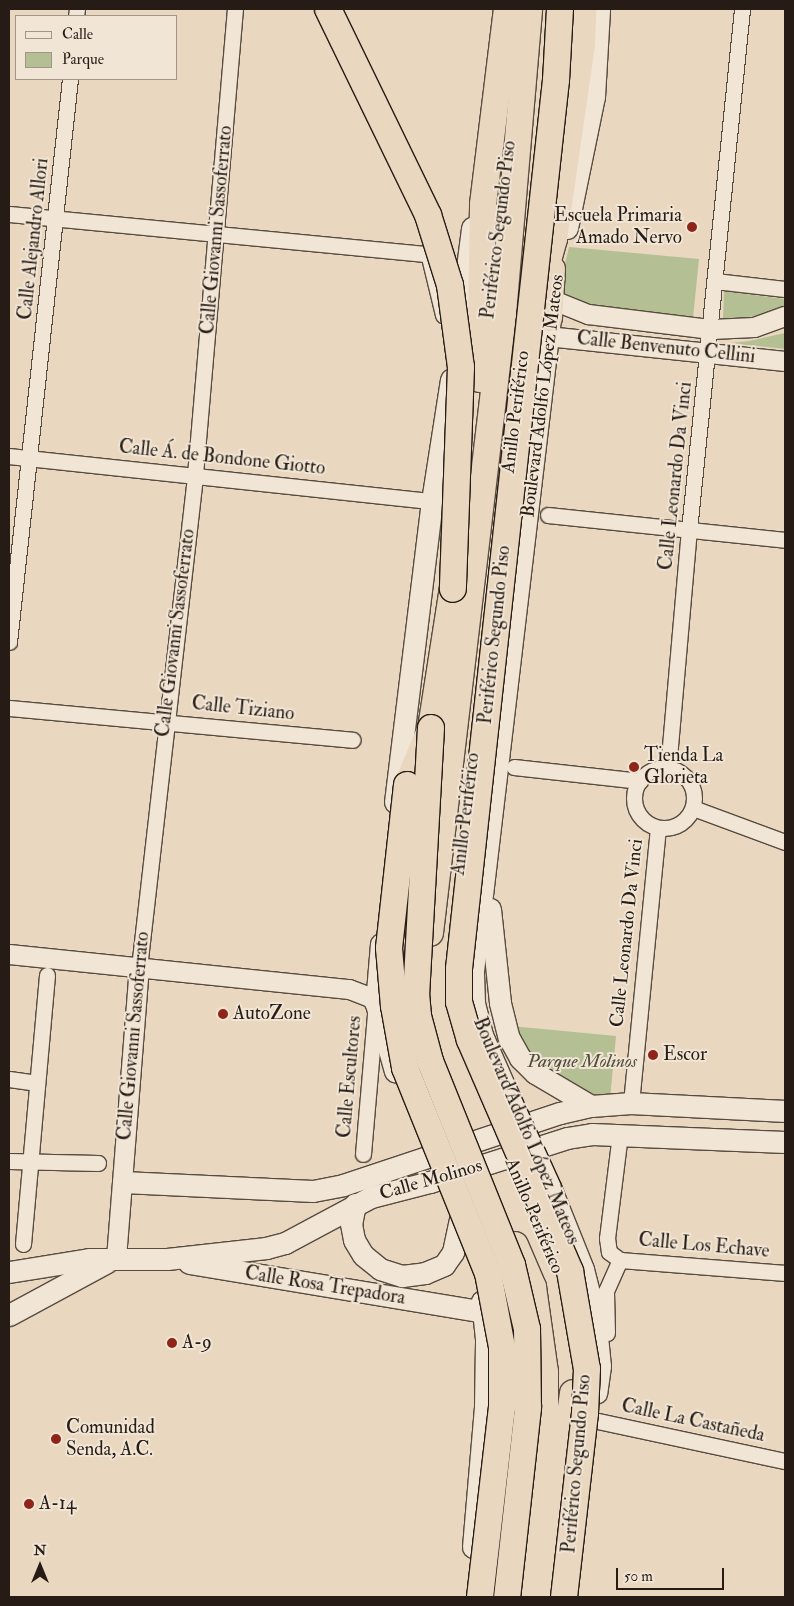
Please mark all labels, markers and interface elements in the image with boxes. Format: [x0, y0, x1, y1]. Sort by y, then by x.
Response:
legend [15, 15, 178, 80]
text: Calle [62, 25, 93, 44]
text: Parque [62, 50, 104, 69]
street label: Calle Giovanni Sassoferrato [197, 125, 237, 335]
street label: Periférico Segundo Piso [477, 140, 521, 320]
street label: Calle Alejandro Allori [14, 157, 54, 321]
place label: Escuela Primaria Amado Nervo [554, 205, 682, 249]
marker: Escuela Primaria Amado Nervo [686, 221, 698, 233]
street label: Boulevard Adolfo López Mateos [517, 273, 569, 519]
street label: Calle Benvenuto Cellini [576, 327, 756, 369]
street label: Anillo Periférico [497, 349, 535, 475]
street label: Calle Leonardo Da Vinci [655, 381, 697, 571]
street label: Calle Á. de Bondone Giotto [118, 436, 326, 480]
street label: Calle Giovanni Sassoferrato [152, 528, 200, 738]
street label: Periférico Segundo Piso [474, 545, 516, 725]
street label: Calle Tiziano [191, 692, 295, 726]
place label: Tienda La Glorieta [644, 745, 723, 789]
street label: Anillo Periférico [447, 751, 485, 877]
marker: Tienda La Glorieta [628, 761, 640, 773]
street label: Calle Leonardo Da Vinci [606, 838, 648, 1028]
street label: Calle Giovanni Sassoferrato [114, 931, 154, 1141]
place label: AutoZone [233, 1003, 311, 1025]
marker: AutoZone [217, 1008, 229, 1020]
street label: Boulevard Adolfo López Mateos [468, 1014, 584, 1248]
street label: Calle Escultores [333, 1015, 367, 1139]
place label: Escor [663, 1044, 707, 1066]
marker: Escor [647, 1049, 659, 1061]
park label: Parque Molinos [527, 1051, 637, 1073]
street label: Calle Molinos [377, 1154, 485, 1206]
street label: Anillo Periférico [499, 1155, 569, 1277]
street label: Calle Los Echave [637, 1229, 771, 1263]
street label: Calle Rosa Trepadora [243, 1262, 407, 1310]
place label: A-9 [182, 1332, 212, 1354]
marker: A-9 [166, 1337, 178, 1349]
street label: Periférico Segundo Piso [558, 1374, 596, 1554]
street label: Calle La Castañeda [619, 1395, 767, 1447]
place label: Comunidad Senda, A.C. [66, 1417, 155, 1461]
marker: Comunidad Senda, A.C. [50, 1433, 62, 1445]
place label: A-14 [39, 1493, 76, 1515]
marker: A-14 [23, 1498, 35, 1510]
north arrow [15, 1541, 65, 1591]
text: N [34, 1542, 46, 1559]
scale bar [619, 1558, 726, 1590]
text: 50 m [624, 1567, 653, 1586]

